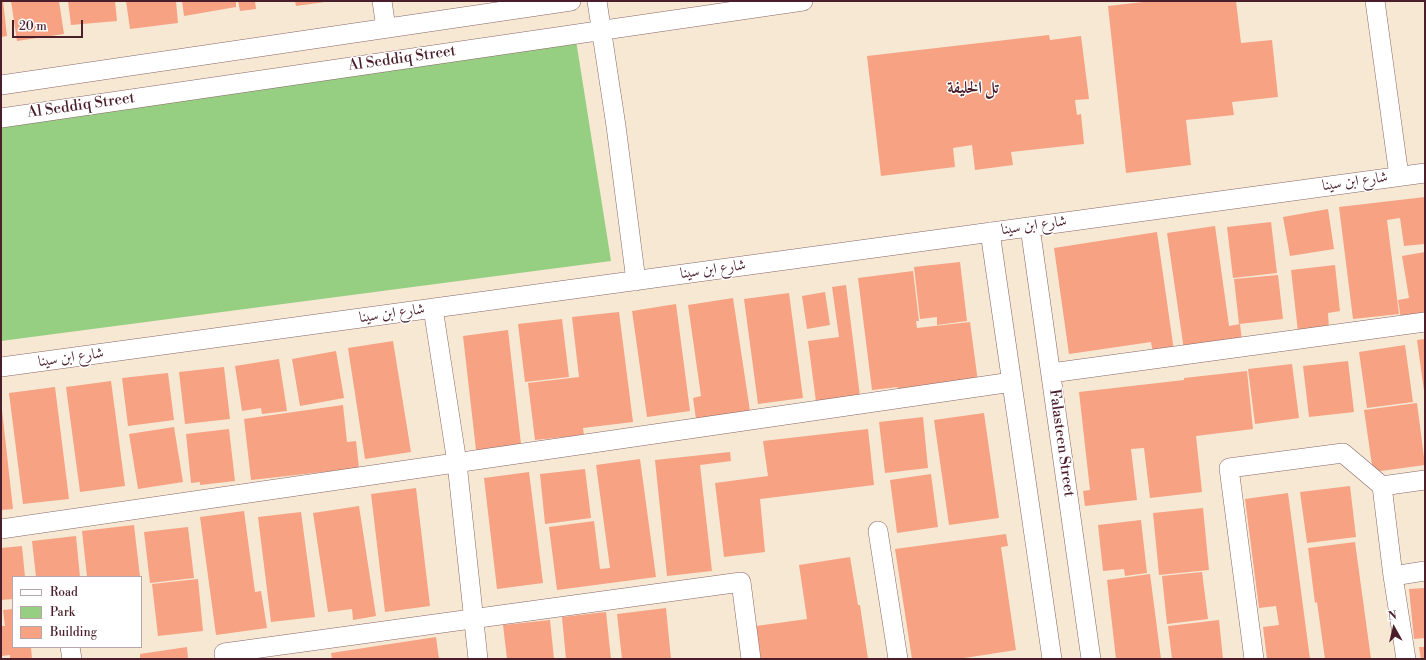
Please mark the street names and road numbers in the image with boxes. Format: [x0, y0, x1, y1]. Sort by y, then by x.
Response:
street label: Al Seddiq Street [347, 43, 457, 75]
street label: Al Seddiq Street [26, 90, 136, 122]
street label: شارع ابن سينا [1321, 168, 1389, 196]
street label: شارع ابن سينا [1000, 212, 1068, 240]
street label: شارع ابن سينا [679, 256, 747, 284]
street label: شارع ابن سينا [358, 300, 426, 328]
street label: شارع ابن سينا [37, 344, 105, 372]
street label: Falasteen Street [1045, 388, 1077, 498]

